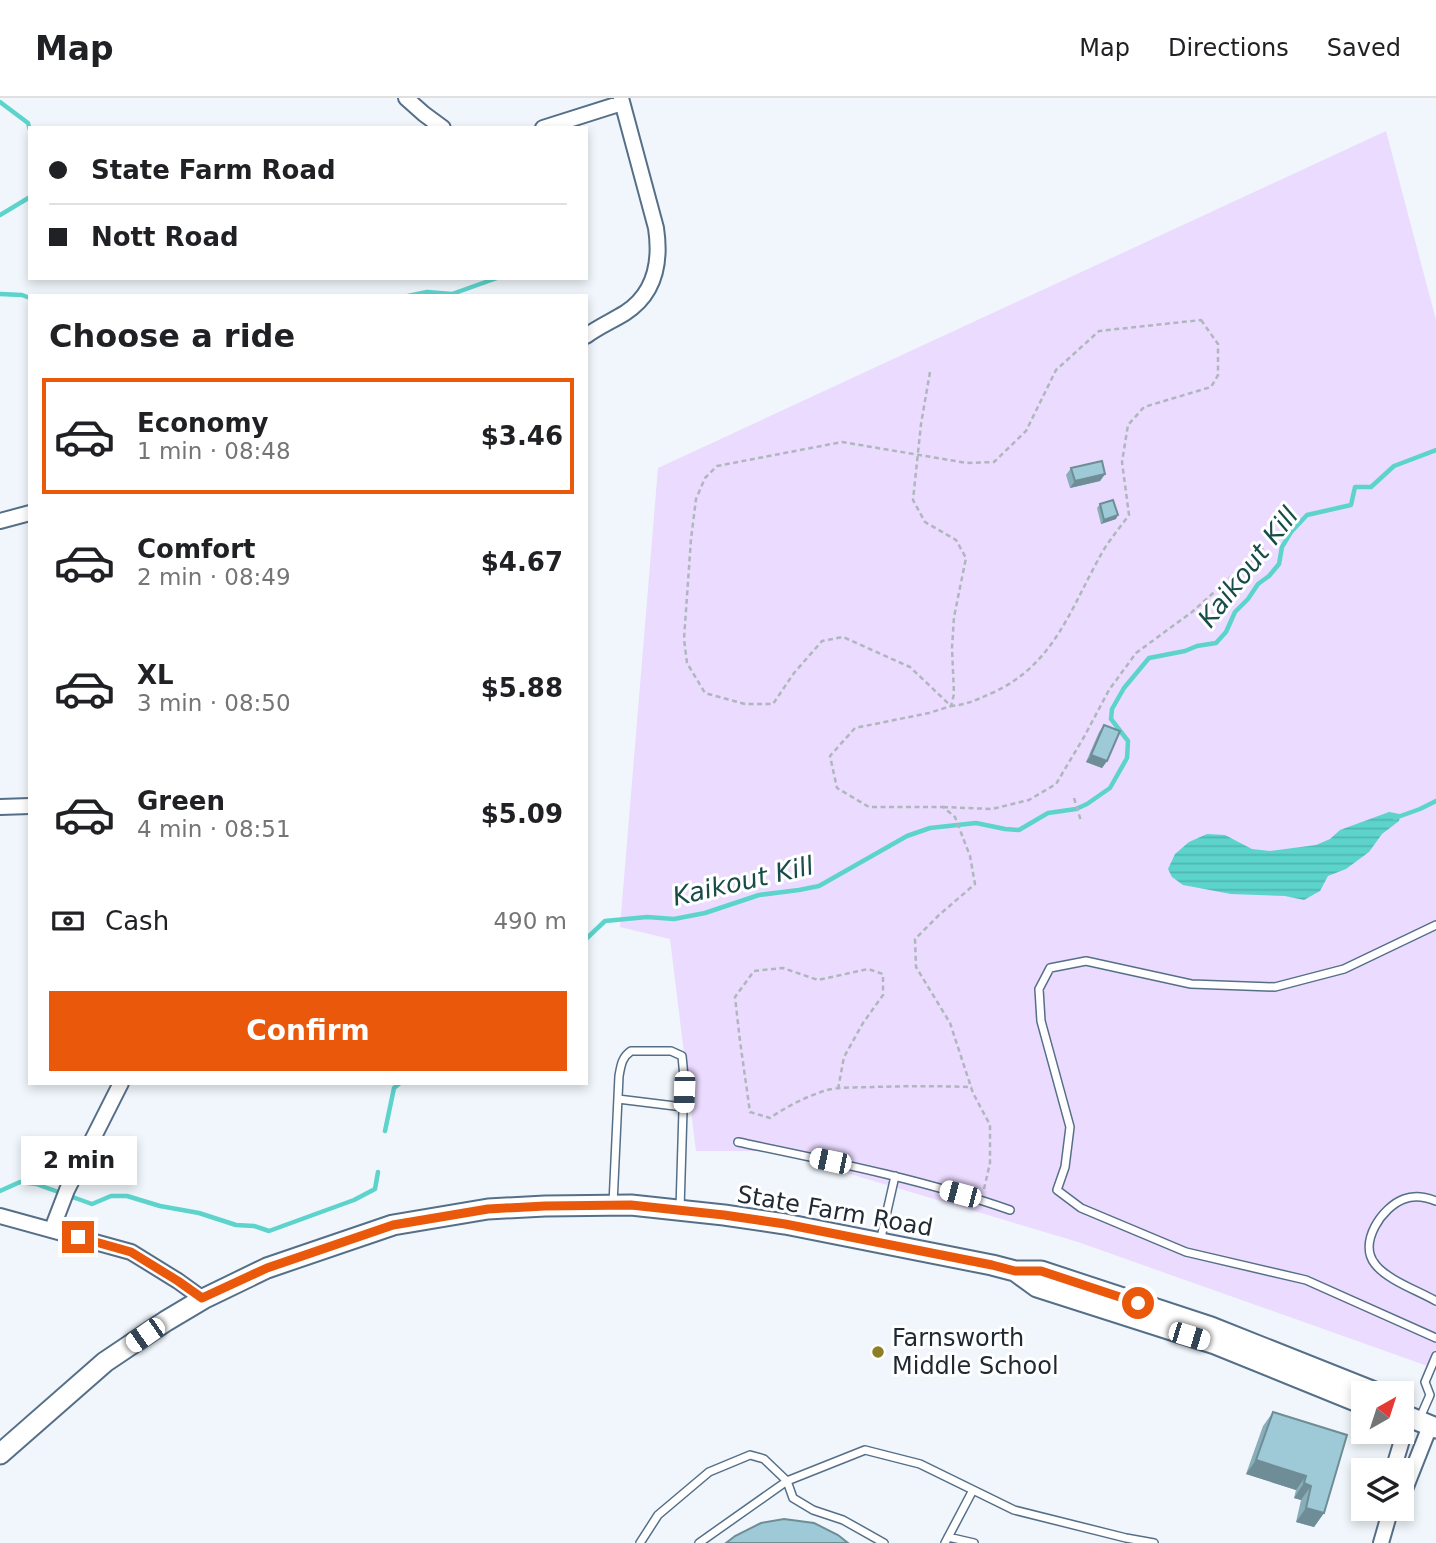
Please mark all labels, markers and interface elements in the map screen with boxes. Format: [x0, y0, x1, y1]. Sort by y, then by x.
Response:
text: Map [35, 29, 114, 68]
text: Map [1079, 34, 1130, 62]
text: Directions [1168, 34, 1289, 62]
text: Saved [1327, 34, 1401, 62]
text: State Farm Road [91, 155, 336, 185]
text: Nott Road [91, 222, 239, 252]
text: Choose a ride [49, 317, 295, 355]
icon: car [53, 405, 116, 468]
text: Economy [137, 408, 268, 438]
text: $3.46 [481, 421, 563, 451]
text: 1 min · 08:48 [137, 438, 291, 464]
water label: Kaikout Kill [1192, 500, 1305, 633]
icon: car [53, 531, 116, 594]
text: Comfort [137, 534, 255, 564]
text: $4.67 [481, 547, 563, 577]
text: 2 min · 08:49 [137, 564, 291, 590]
icon: car [53, 657, 116, 720]
text: XL [137, 660, 174, 690]
text: $5.88 [481, 673, 563, 703]
text: 3 min · 08:50 [137, 690, 291, 716]
icon: car [53, 783, 116, 846]
text: Green [137, 786, 225, 816]
text: $5.09 [481, 799, 563, 829]
text: 4 min · 08:51 [137, 816, 291, 842]
water label: Kaikout Kill [670, 850, 817, 912]
icon: cash [49, 902, 87, 940]
text: Cash [105, 906, 169, 936]
text: 490 m [493, 908, 567, 934]
button: Confirm [49, 991, 567, 1071]
car [673, 1071, 696, 1113]
callout: 2 min [20, 1136, 136, 1184]
car [808, 1146, 853, 1176]
text: 2 min [43, 1147, 115, 1173]
car [937, 1178, 984, 1210]
street label: State Farm Road [735, 1180, 935, 1242]
route end [62, 1221, 94, 1253]
route start [1122, 1287, 1154, 1319]
car [122, 1314, 169, 1356]
car [1166, 1320, 1213, 1352]
place label: Farnsworth Middle School [892, 1324, 1059, 1380]
marker: Farnsworth Middle School [870, 1344, 886, 1360]
north arrow [1351, 1381, 1414, 1444]
map controls [1351, 1381, 1414, 1521]
button: layers [1351, 1458, 1414, 1521]

